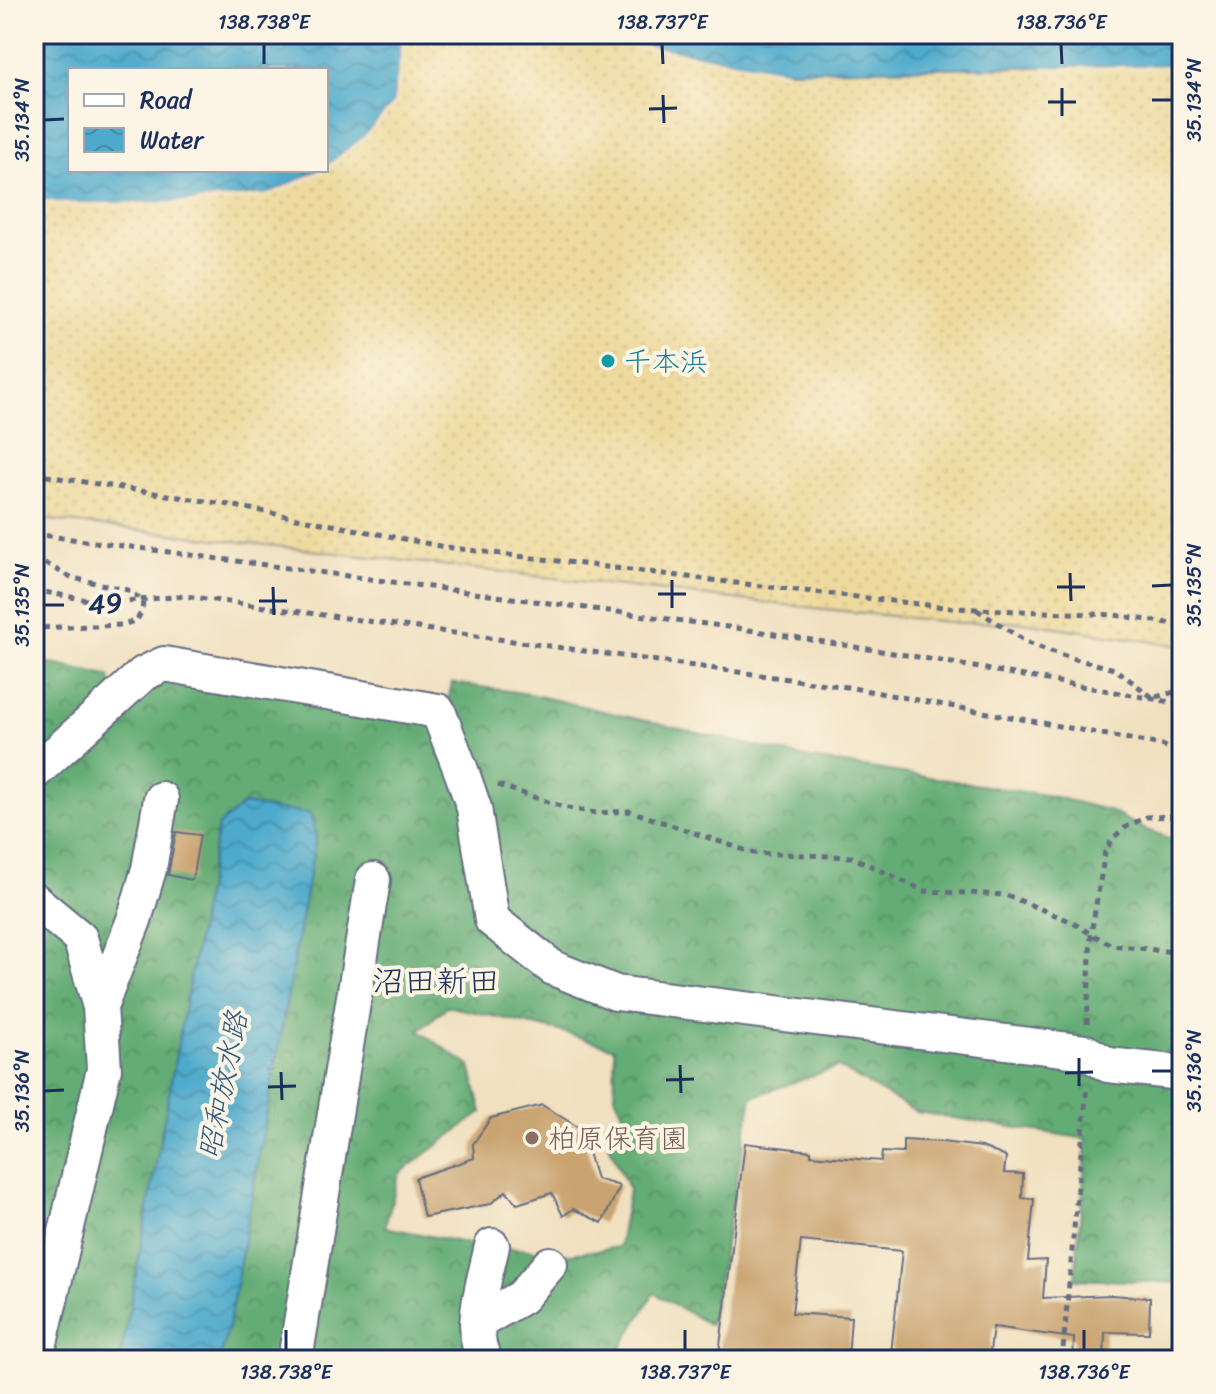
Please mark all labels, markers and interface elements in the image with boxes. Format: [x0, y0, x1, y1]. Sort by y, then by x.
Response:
text: 138.738°E [218, 5, 312, 40]
text: 138.737°E [616, 5, 709, 40]
text: 138.736°E [1015, 5, 1108, 40]
text: 35.134°N [1177, 58, 1212, 142]
legend [68, 68, 328, 172]
text: 35.134°N [5, 78, 40, 162]
text: Road [140, 79, 194, 121]
text: Water [140, 119, 205, 161]
place label: 千本浜 [624, 337, 708, 386]
marker: 千本浜 [599, 352, 617, 370]
text: 35.135°N [1177, 543, 1212, 627]
text: 35.135°N [5, 563, 40, 647]
street label: 49 [85, 577, 125, 630]
district label: 沼田新田 [372, 953, 500, 1010]
water label: 昭和放水路 [182, 1004, 264, 1164]
text: 35.136°N [1177, 1030, 1212, 1112]
text: 35.136°N [5, 1050, 40, 1132]
place label: 柏原保育園 [548, 1114, 688, 1163]
marker: 柏原保育園 [523, 1129, 541, 1147]
text: 138.738°E [240, 1355, 334, 1390]
text: 138.737°E [639, 1355, 732, 1390]
text: 138.736°E [1038, 1355, 1131, 1390]

